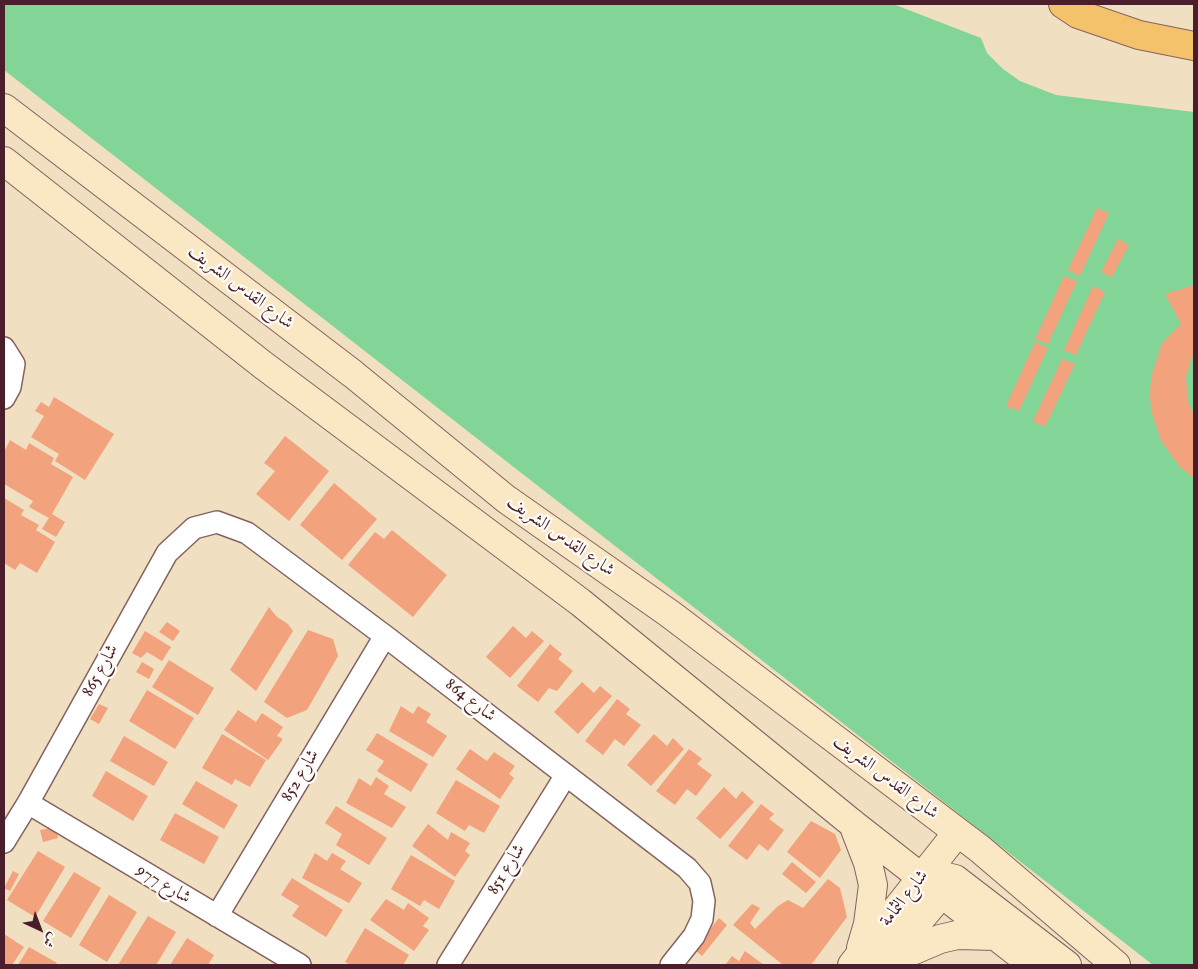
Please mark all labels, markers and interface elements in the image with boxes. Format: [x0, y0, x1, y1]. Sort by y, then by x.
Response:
street label: شارع القدس الشريف [183, 241, 297, 335]
street label: شارع القدس الشريف [502, 492, 618, 582]
street label: شارع 865 [78, 641, 124, 701]
street label: شارع 864 [440, 674, 500, 728]
street label: شارع القدس الشريف [828, 731, 942, 825]
street label: شارع 852 [277, 746, 325, 806]
street label: شارع 851 [483, 841, 531, 899]
street label: شارع 977 [132, 860, 194, 910]
street label: شارع الثمامة [876, 866, 934, 932]
north arrow [15, 904, 65, 954]
text: ش [39, 929, 61, 951]

